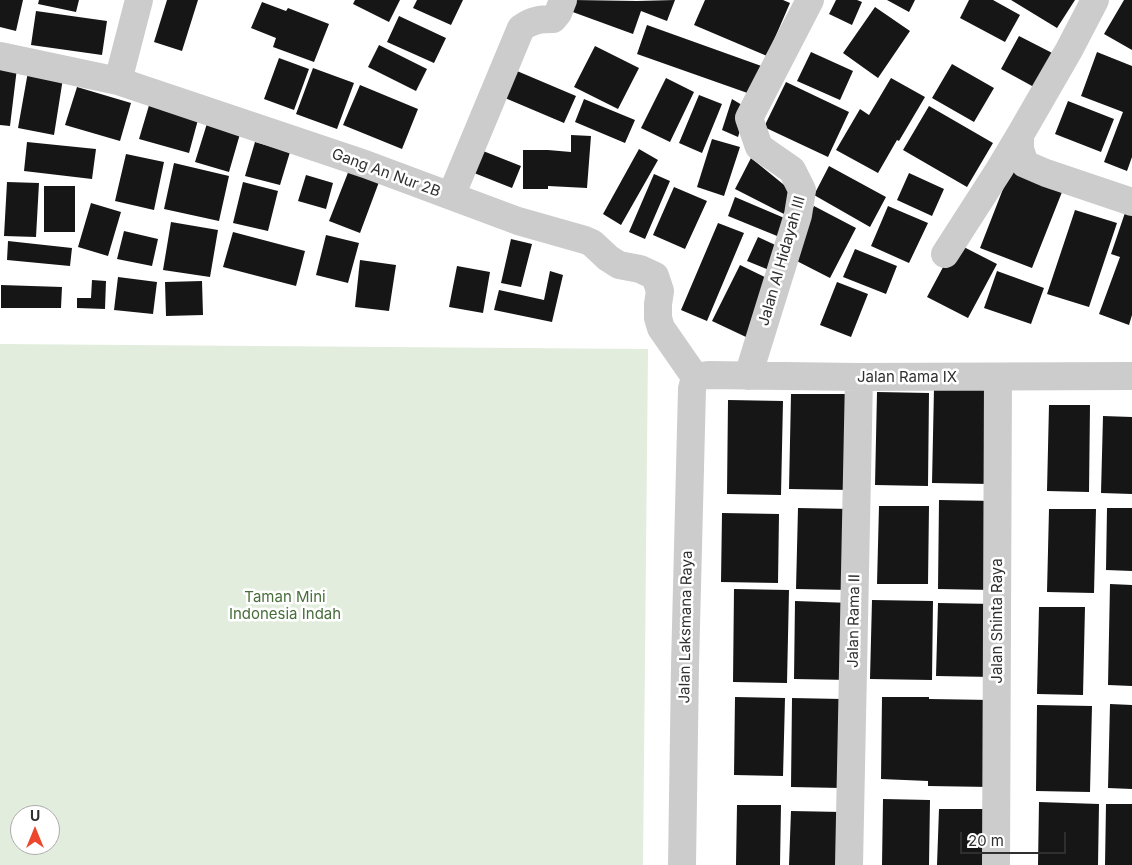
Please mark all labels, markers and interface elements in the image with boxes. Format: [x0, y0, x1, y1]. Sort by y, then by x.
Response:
street label: Gang An Nur 2B [329, 145, 443, 201]
street label: Jalan Al Hidayah III [755, 194, 809, 328]
street label: Jalan Rama IX [857, 368, 957, 386]
street label: Jalan Laksmana Raya [676, 550, 696, 704]
street label: Jalan Shinta Raya [988, 558, 1006, 684]
street label: Jalan Rama II [844, 574, 864, 668]
park label: Taman Mini Indonesia Indah [229, 588, 341, 623]
north arrow [10, 805, 60, 855]
text: U [30, 807, 40, 824]
scale bar [962, 822, 1068, 854]
text: 20 m [968, 831, 1004, 850]

